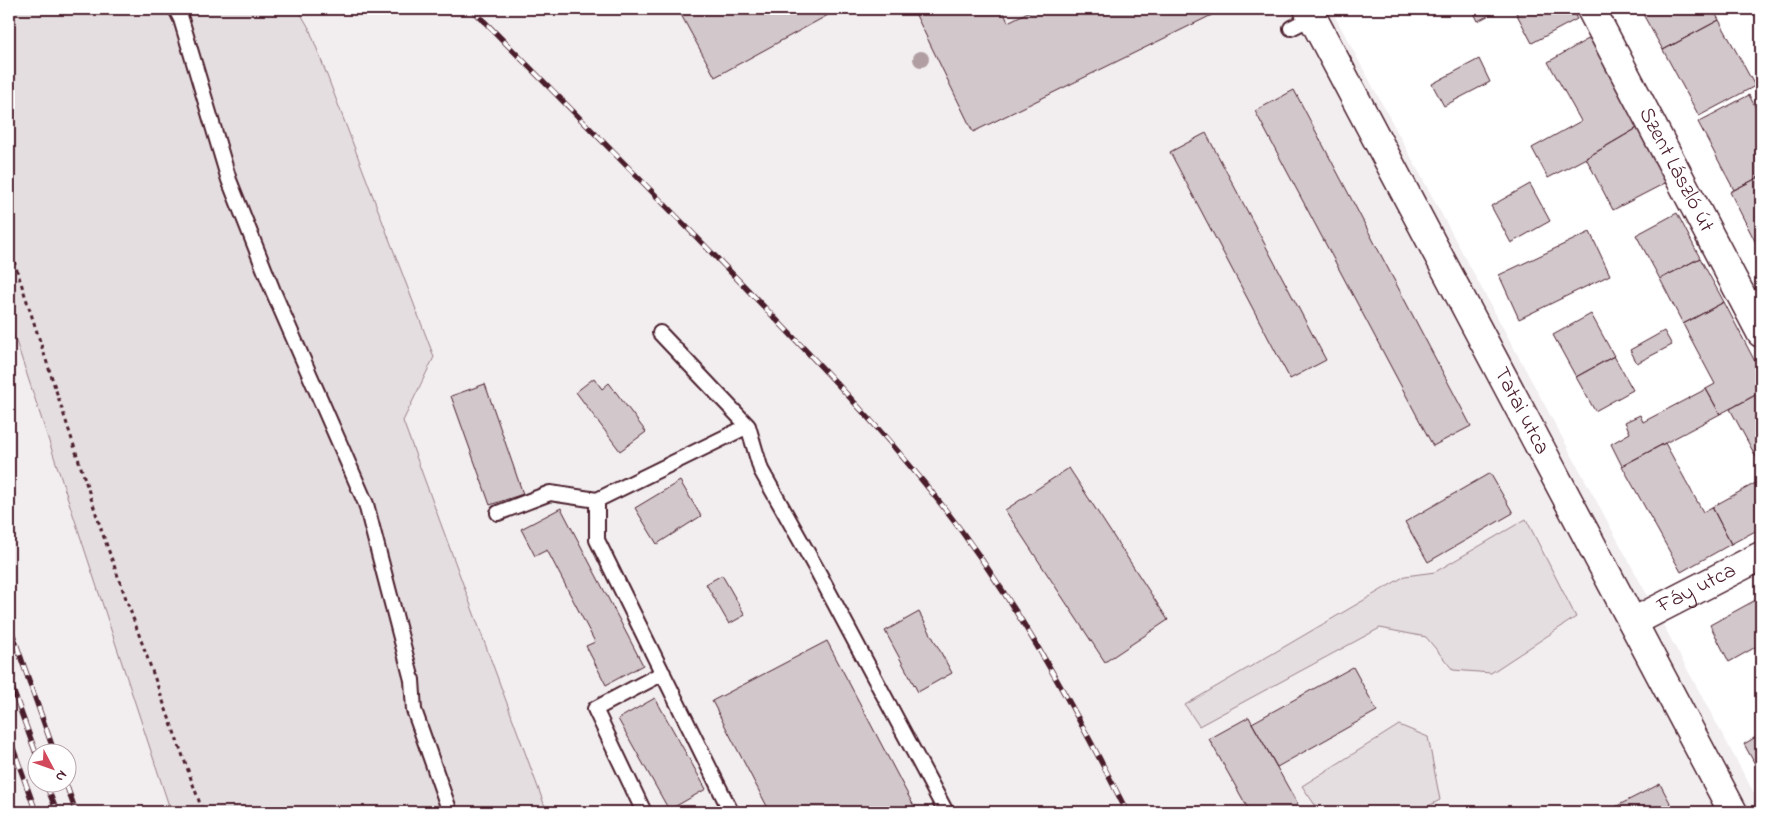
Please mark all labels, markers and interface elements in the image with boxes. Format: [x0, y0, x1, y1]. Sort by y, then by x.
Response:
street label: Szent László út [1629, 102, 1722, 239]
street label: Tatai utca [1485, 362, 1557, 461]
street label: Fáy utca [1651, 555, 1742, 623]
north arrow [28, 744, 78, 794]
text: N [50, 765, 72, 786]

